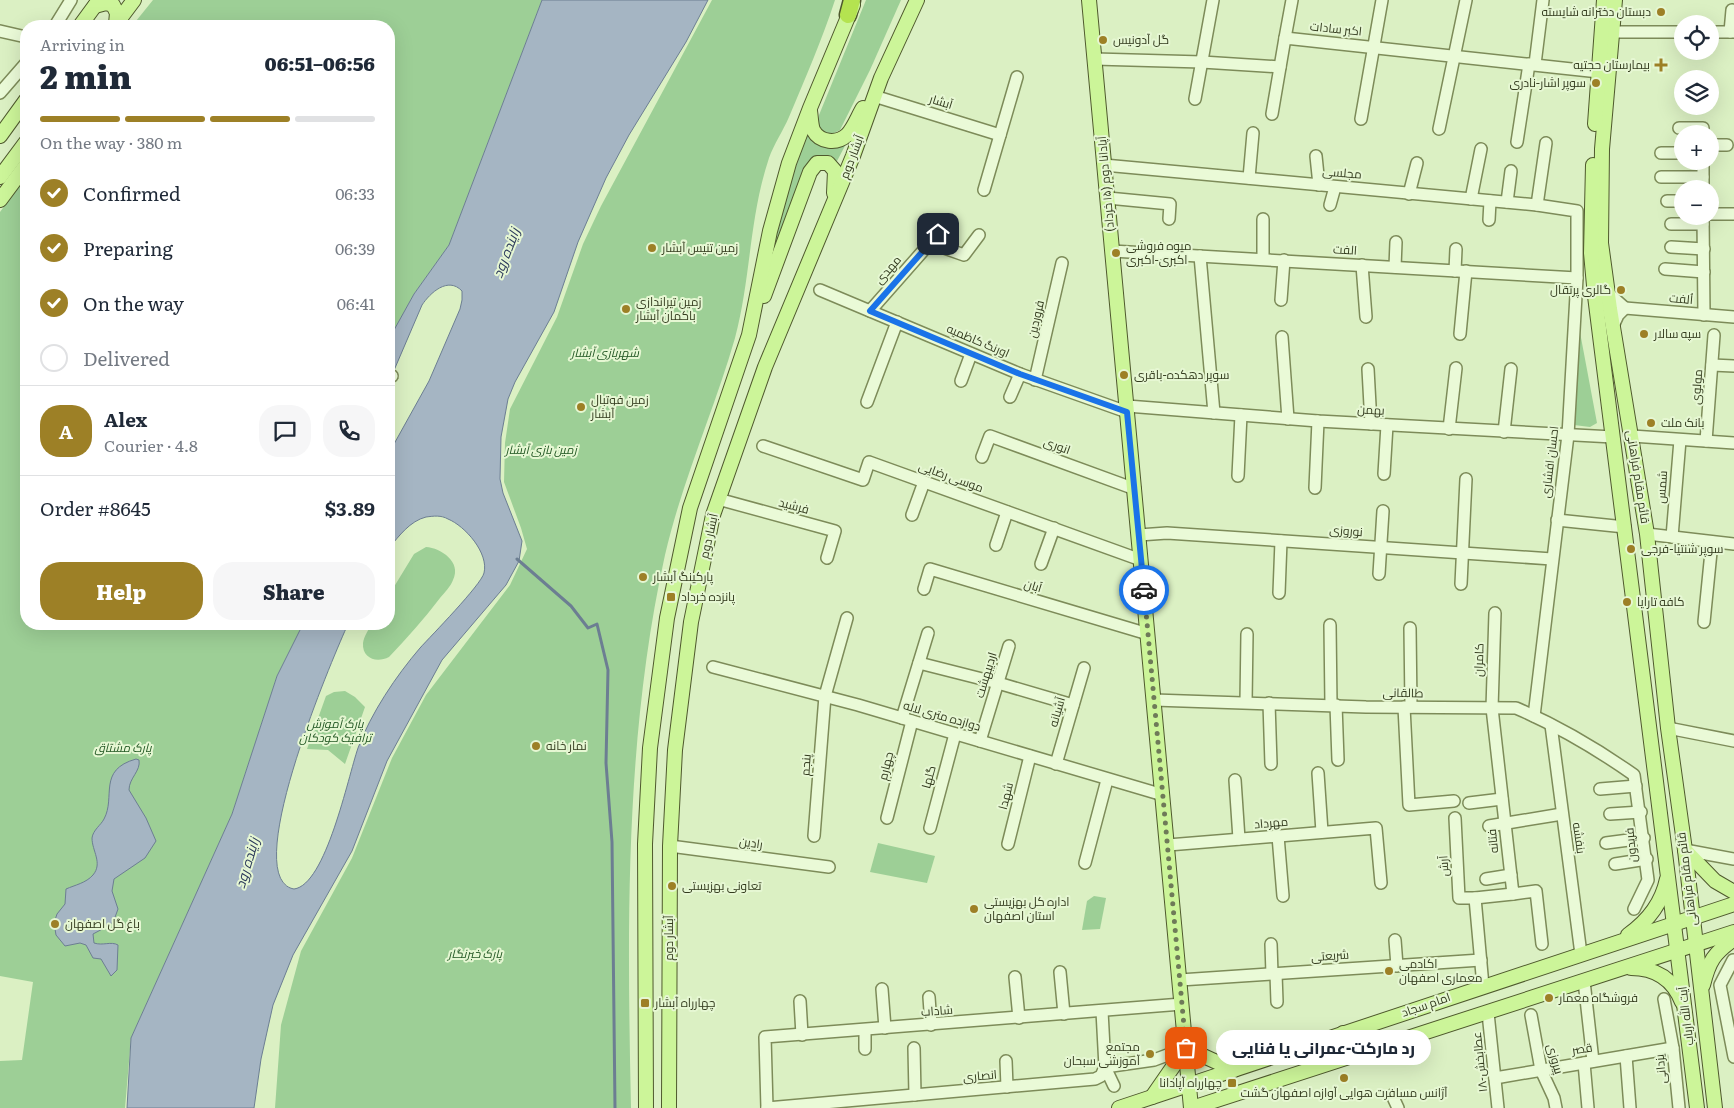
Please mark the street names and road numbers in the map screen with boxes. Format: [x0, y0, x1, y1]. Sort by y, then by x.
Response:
street label: اکبر سادات [1309, 16, 1363, 40]
street label: آبشار [926, 89, 956, 113]
street label: آبشار دوم [834, 131, 868, 181]
street label: آپادانا دوم (۱۵ خرداد) [1092, 135, 1119, 233]
street label: مجلسی [1322, 161, 1363, 183]
street label: الفت [1332, 239, 1358, 259]
street label: مهدی [870, 251, 905, 288]
street label: اُلفت [1668, 288, 1694, 308]
street label: فروردین [1022, 298, 1048, 339]
street label: اورنگ کاظمیه [944, 319, 1013, 361]
street label: مولوی [1686, 369, 1706, 405]
street label: بهمن [1357, 399, 1385, 419]
street label: احسان افشاری [1536, 425, 1562, 499]
street label: قائم مقام فراهانی [1623, 429, 1655, 525]
street label: انوری [1041, 432, 1073, 458]
street label: موسی رضایی [916, 456, 986, 496]
street label: شمس [1651, 470, 1671, 504]
street label: فرشید [777, 492, 811, 518]
street label: آبشار دوم [694, 511, 722, 560]
street label: نوروزی [1329, 520, 1364, 540]
street label: آبان [1022, 574, 1045, 597]
street label: کامران [1468, 643, 1488, 677]
street label: اردیبهشت [970, 650, 1001, 700]
street label: طالقانی [1382, 683, 1424, 701]
street label: آشیانه [1043, 694, 1069, 729]
street label: دوازده متری لاله [901, 695, 983, 735]
street label: چهارم [873, 750, 898, 782]
street label: پنجم [795, 753, 816, 777]
street label: گلها [916, 763, 940, 790]
street label: شهدا [993, 780, 1017, 811]
street label: مهرداد [1253, 812, 1289, 832]
street label: بنفشه [1569, 821, 1591, 855]
street label: فریدون [1619, 827, 1641, 863]
street label: فتانه [1482, 828, 1502, 854]
street label: رادین [738, 831, 764, 853]
street label: قائم مقام فراهانی [1671, 831, 1701, 927]
street label: آرش [1433, 854, 1453, 877]
street label: آبشار دوم [659, 914, 677, 961]
street label: شریعتی [1310, 945, 1350, 965]
street label: آیت الله ارباب [1672, 985, 1698, 1047]
street label: امام سجاد [1399, 987, 1453, 1021]
street label: شاداب [920, 1000, 954, 1020]
street label: ۱۸-عطابخش [1467, 1031, 1491, 1093]
street label: قصر [1569, 1038, 1593, 1059]
street label: پیروزی [1542, 1041, 1569, 1077]
street label: یزدانی [1649, 1053, 1671, 1085]
street label: انصاری [962, 1065, 998, 1085]

